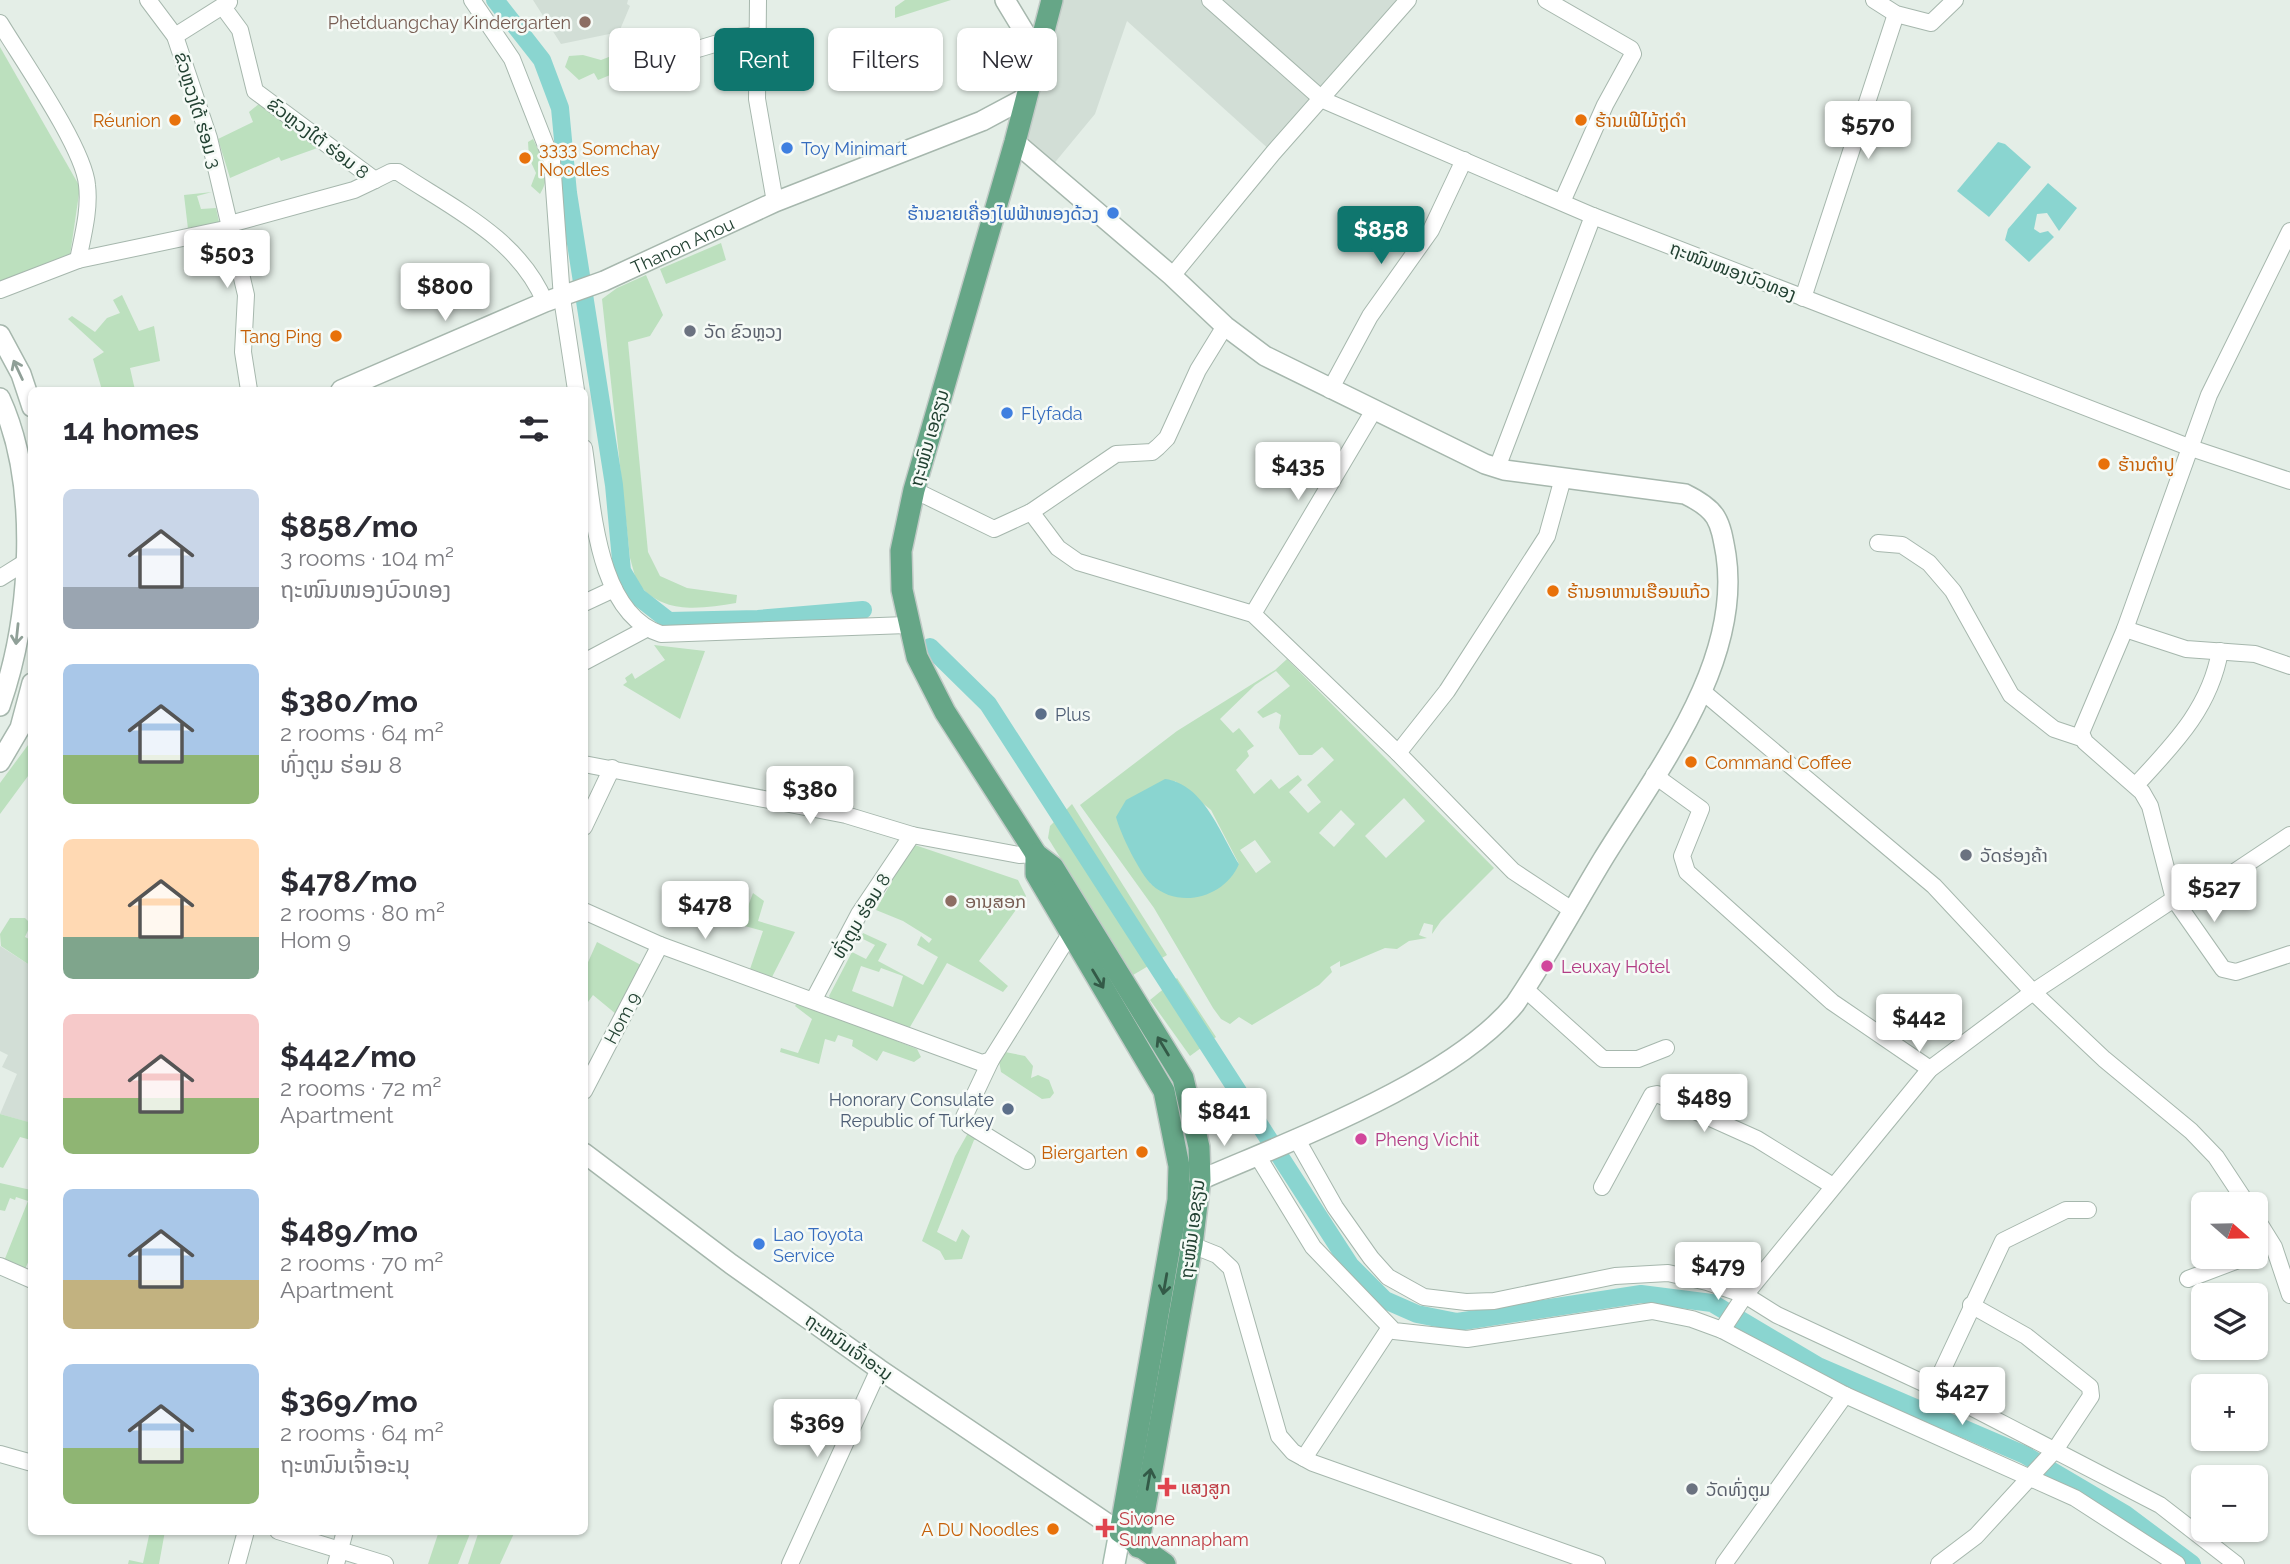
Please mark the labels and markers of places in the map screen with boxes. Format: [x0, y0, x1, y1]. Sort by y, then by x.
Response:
place label: Phetduangchay Kindergarten [328, 12, 571, 33]
marker: Phetduangchay Kindergarten [577, 14, 593, 30]
pin: $570 [1827, 102, 1909, 161]
place label: Réunion [93, 110, 161, 131]
place label: ຮ້ານເຟີໄມ້ຖູ່ດຳ [1595, 110, 1687, 133]
marker: Réunion [167, 112, 183, 128]
marker: ຮ້ານເຟີໄມ້ຖູ່ດຳ [1573, 112, 1589, 128]
place label: 3333 Somchay Noodles [539, 138, 660, 180]
place label: Toy Minimart [801, 138, 907, 159]
marker: Toy Minimart [779, 140, 795, 156]
marker: 3333 Somchay Noodles [517, 150, 533, 166]
place label: ຮ້ານຂາຍເຄື່ອງໄຟຟ້າໜອງດ້ວງ [907, 200, 1099, 224]
marker: ຮ້ານຂາຍເຄື່ອງໄຟຟ້າໜອງດ້ວງ [1105, 205, 1121, 221]
pin: $858 [1340, 206, 1422, 266]
pin: $503 [186, 230, 268, 290]
pin: $800 [404, 264, 486, 323]
place label: ວັດ ຂົວຫຼວງ [704, 321, 782, 342]
marker: ວັດ ຂົວຫຼວງ [682, 323, 698, 339]
place label: Tang Ping [240, 326, 322, 347]
marker: Tang Ping [328, 328, 344, 344]
place label: Flyfada [1021, 403, 1083, 424]
marker: Flyfada [999, 405, 1015, 421]
pin: $435 [1257, 442, 1339, 502]
place label: ຮ້ານຕຳປູ [2118, 454, 2175, 477]
marker: ຮ້ານຕຳປູ [2096, 456, 2112, 472]
place label: ຮ້ານອາຫານເຮືອນແກ້ວ [1567, 581, 1711, 602]
marker: ຮ້ານອາຫານເຮືອນແກ້ວ [1545, 583, 1561, 599]
place label: Plus [1055, 704, 1091, 725]
marker: Plus [1033, 706, 1049, 722]
place label: Command Coffee [1705, 752, 1852, 773]
marker: Command Coffee [1683, 754, 1699, 770]
pin: $380 [769, 766, 851, 826]
place label: ວັດຮ່ອງຄ້າ [1980, 845, 2048, 866]
marker: ວັດຮ່ອງຄ້າ [1958, 847, 1974, 863]
pin: $527 [2173, 864, 2255, 924]
pin: $478 [664, 881, 746, 941]
place label: ອານຸສອກ [965, 891, 1026, 913]
marker: ອານຸສອກ [943, 893, 959, 909]
place label: Leuxay Hotel [1561, 956, 1670, 977]
marker: Leuxay Hotel [1539, 958, 1555, 974]
pin: $442 [1878, 995, 1960, 1054]
pin: $489 [1663, 1074, 1745, 1134]
pin: $841 [1183, 1088, 1265, 1148]
place label: Honorary Consulate Republic of Turkey [829, 1089, 994, 1131]
marker: Honorary Consulate Republic of Turkey [1000, 1101, 1016, 1117]
place label: Pheng Vichit [1375, 1129, 1479, 1150]
marker: Pheng Vichit [1353, 1131, 1369, 1147]
place label: Biergarten [1041, 1142, 1128, 1163]
marker: Biergarten [1134, 1144, 1150, 1160]
place label: Lao Toyota Service [773, 1224, 863, 1266]
marker: Lao Toyota Service [751, 1236, 767, 1252]
pin: $479 [1677, 1242, 1759, 1302]
pin: $427 [1921, 1368, 2003, 1427]
pin: $369 [776, 1400, 858, 1459]
place label: ແສງສູກ [1181, 1477, 1231, 1500]
place label: ວັດທົ່ງຕູມ [1706, 1477, 1770, 1502]
marker: ແສງສູກ [1159, 1479, 1175, 1495]
marker: ວັດທົ່ງຕູມ [1684, 1481, 1700, 1497]
place label: Sivone Sunvannapham [1119, 1508, 1249, 1550]
place label: A DU Noodles [921, 1519, 1039, 1540]
marker: Sivone Sunvannapham [1097, 1520, 1113, 1536]
marker: A DU Noodles [1045, 1521, 1061, 1537]

